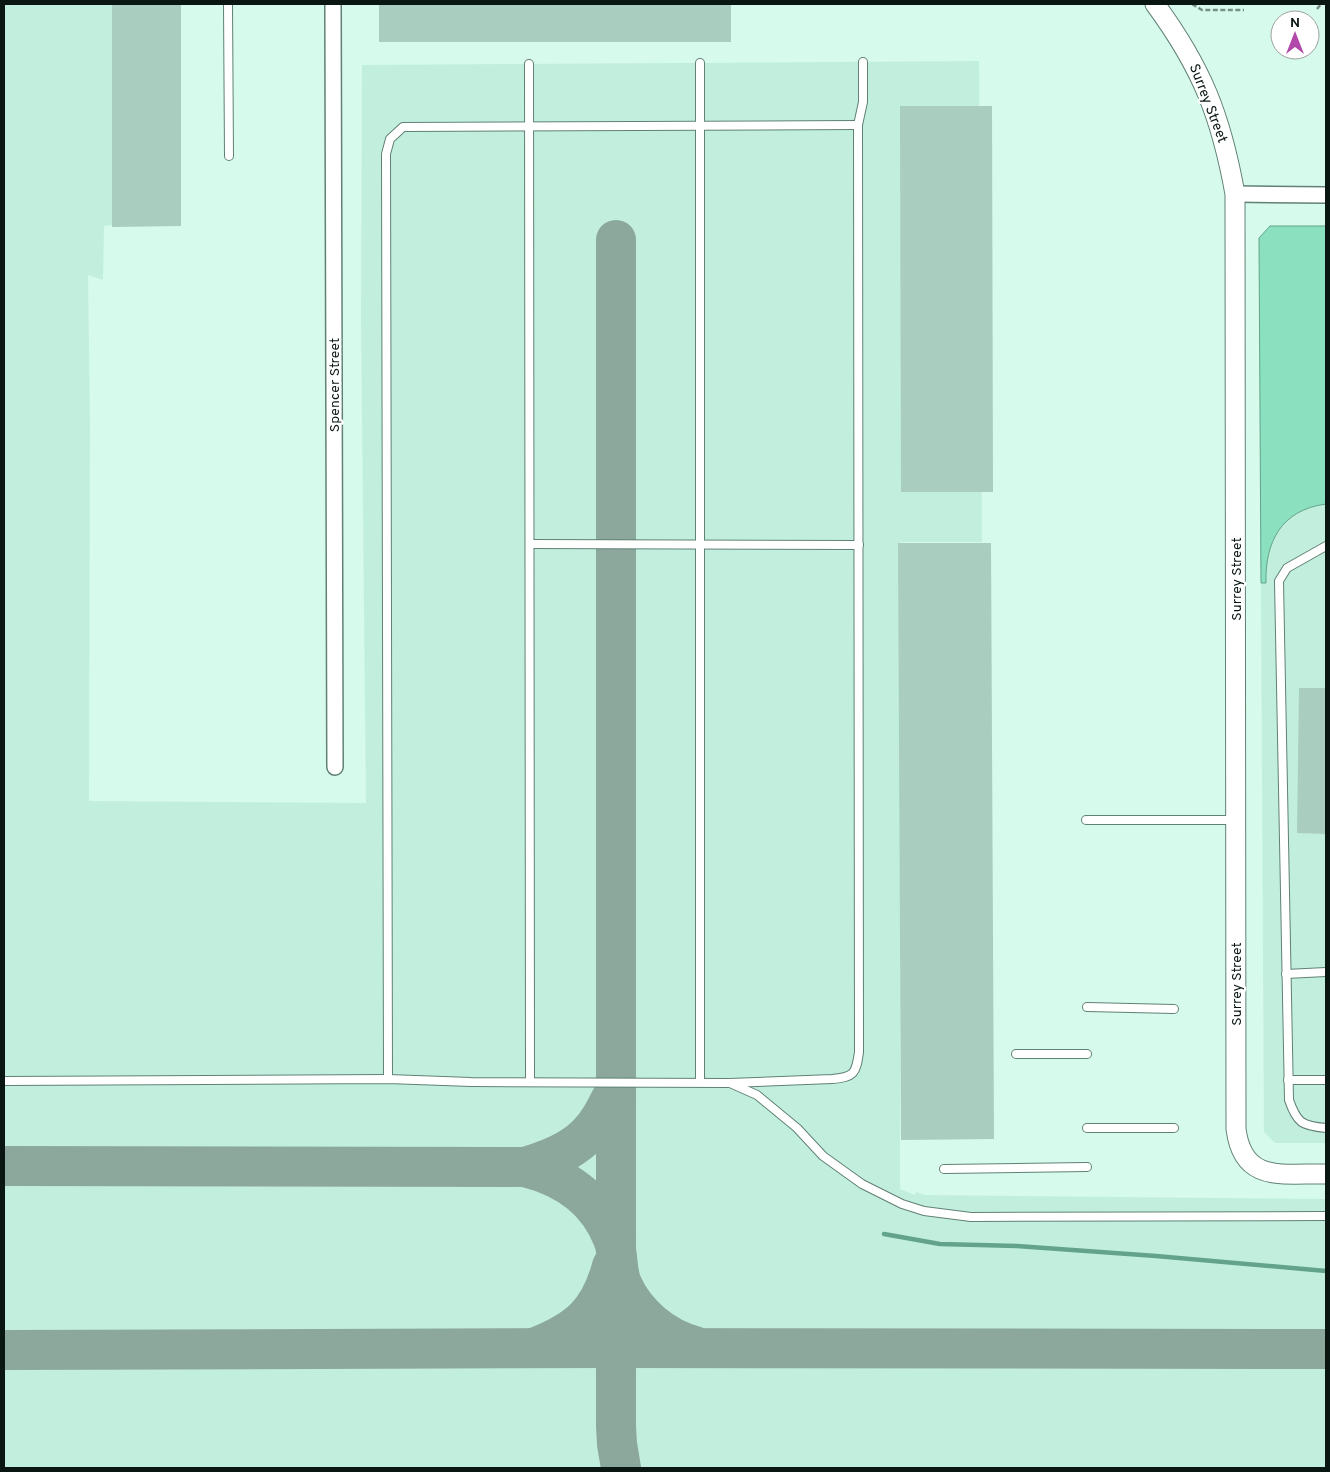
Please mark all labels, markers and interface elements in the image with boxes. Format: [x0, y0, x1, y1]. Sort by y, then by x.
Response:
north arrow [1270, 10, 1320, 60]
text: N [1290, 15, 1300, 32]
street label: Surrey Street [1185, 62, 1230, 145]
street label: Spencer Street [327, 338, 344, 432]
street label: Surrey Street [1229, 537, 1246, 621]
street label: Surrey Street [1229, 942, 1246, 1026]

